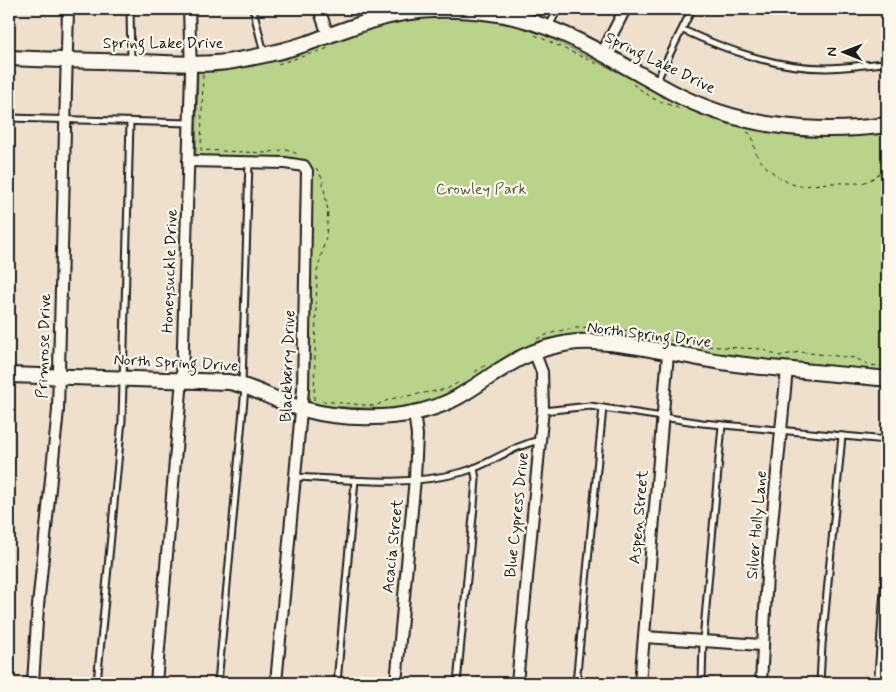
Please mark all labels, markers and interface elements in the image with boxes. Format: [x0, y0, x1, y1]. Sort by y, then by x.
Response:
street label: Spring Lake Drive [601, 27, 719, 100]
north arrow [818, 28, 868, 78]
street label: Spring Lake Drive [103, 33, 223, 55]
text: N [823, 47, 841, 57]
park label: Crowley Park [436, 179, 526, 200]
street label: Honeysuckle Drive [157, 208, 183, 334]
street label: Primrose Drive [32, 293, 56, 399]
street label: Blackberry Drive [276, 309, 300, 423]
street label: North Spring Drive [586, 317, 712, 354]
street label: North Spring Drive [113, 349, 239, 378]
street label: Blue Cypress Drive [500, 451, 534, 579]
street label: Aspen Street [624, 468, 654, 565]
street label: Silver Holly Lane [742, 470, 772, 580]
street label: Acacia Street [378, 497, 408, 594]

